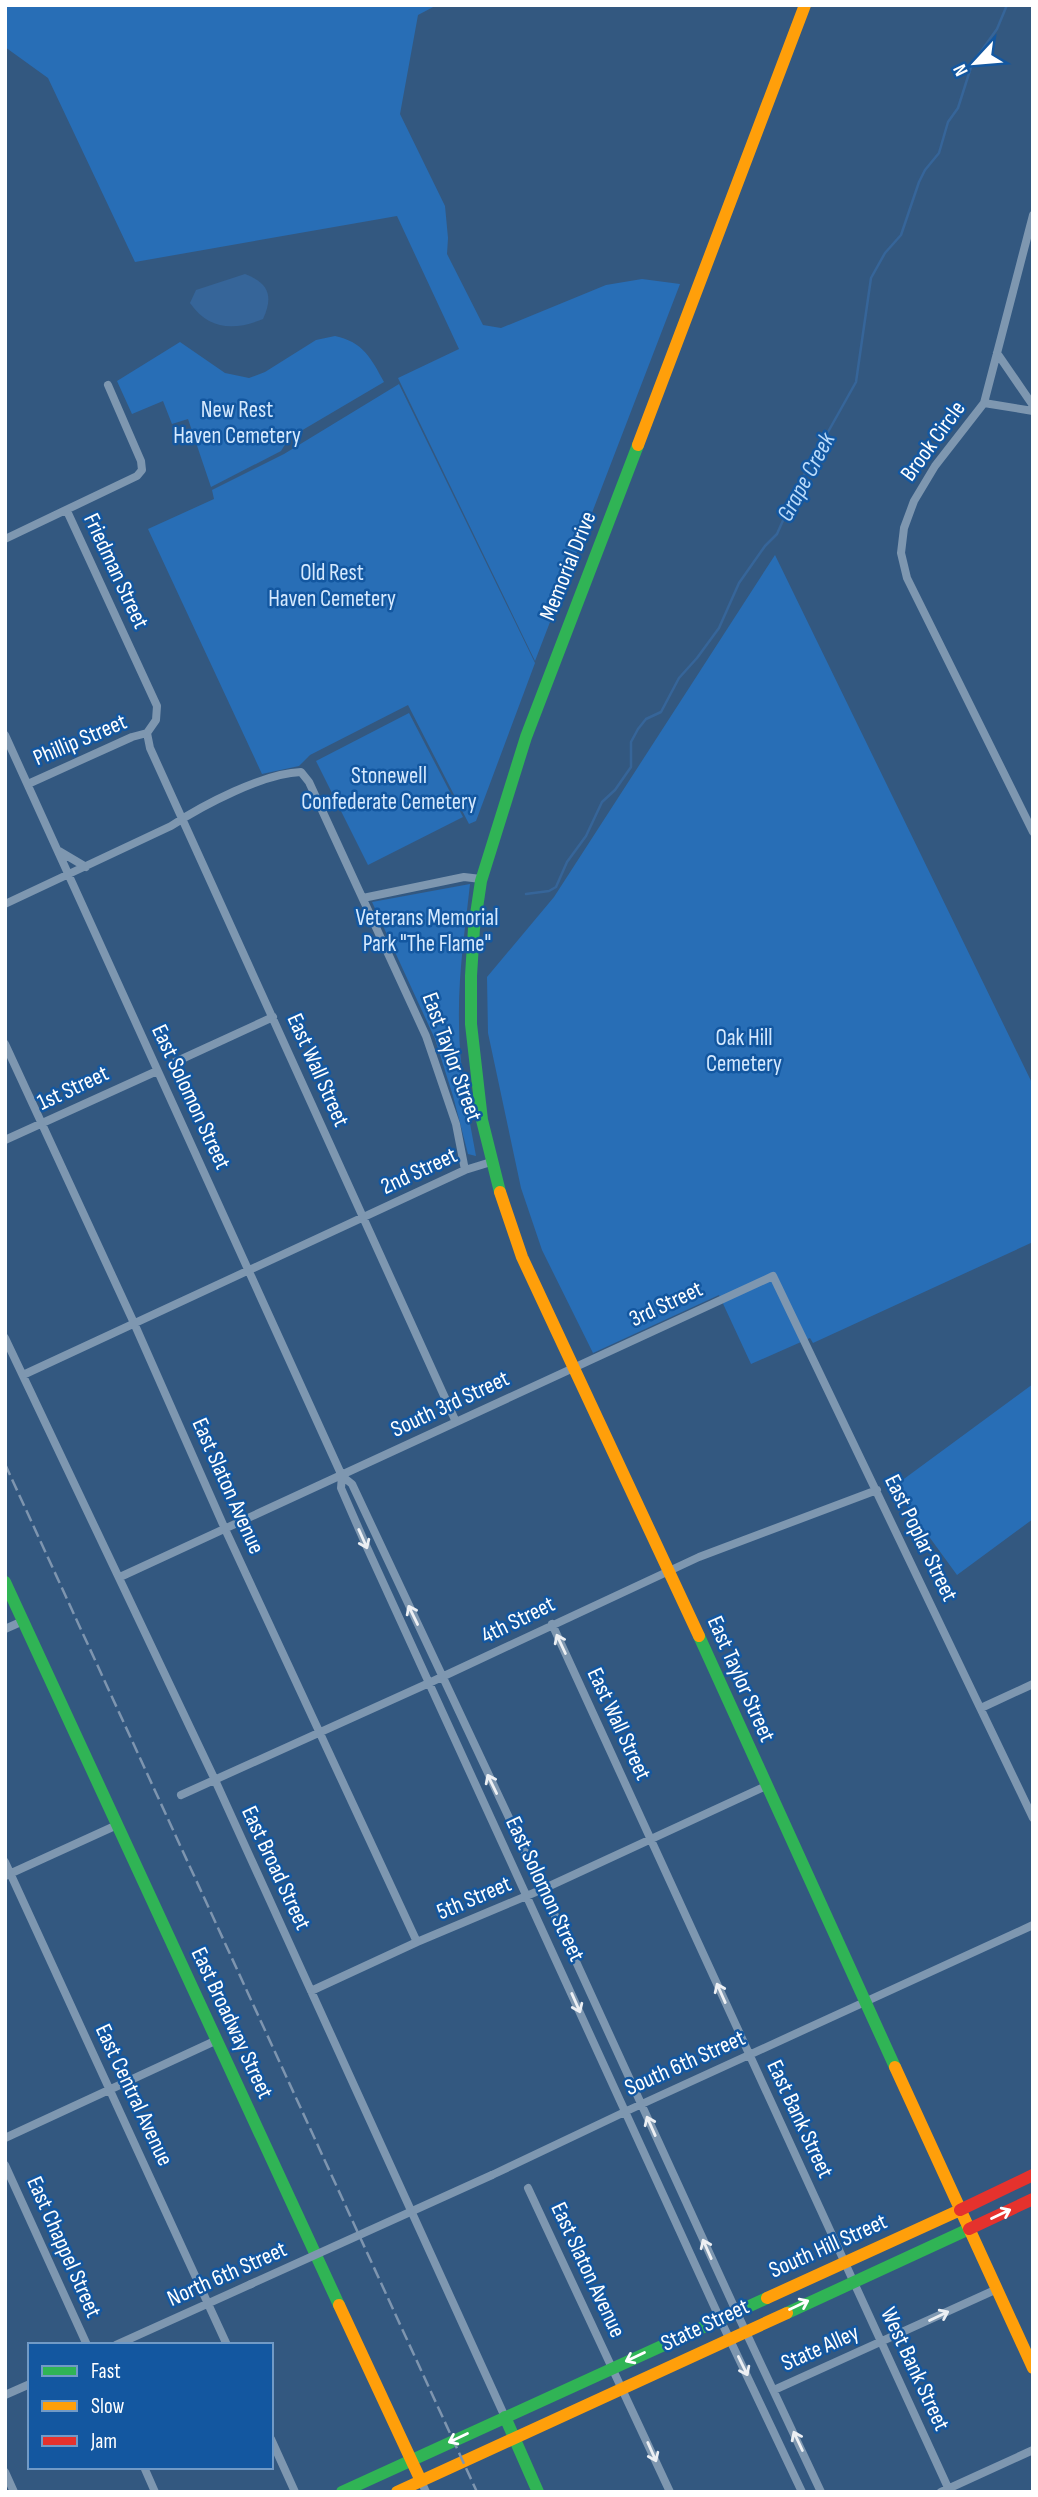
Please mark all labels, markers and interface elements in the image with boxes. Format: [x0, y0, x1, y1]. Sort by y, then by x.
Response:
north arrow [940, 28, 1010, 98]
text: N [949, 60, 974, 79]
street label: Brook Circle [895, 395, 971, 487]
park label: New Rest Haven Cemetery [173, 396, 301, 450]
water label: Grape Creek [771, 427, 842, 526]
street label: Memorial Drive [533, 507, 603, 625]
street label: Friedman Street [77, 509, 155, 633]
park label: Old Rest Haven Cemetery [268, 559, 396, 613]
street label: Phillip Street [29, 708, 131, 772]
park label: Stonewell Confederate Cemetery [301, 762, 477, 816]
park label: Veterans Memorial Park "The Flame" [356, 904, 498, 958]
street label: East Taylor Street [416, 989, 488, 1125]
street label: East Wall Street [281, 1009, 355, 1131]
street label: East Solomon Street [145, 1020, 237, 1174]
park label: Oak Hill Cemetery [706, 1024, 782, 1078]
street label: 1st Street [33, 1059, 113, 1117]
street label: 2nd Street [376, 1141, 462, 1201]
street label: 3rd Street [625, 1275, 707, 1333]
street label: South 3rd Street [386, 1364, 514, 1444]
street label: East Slaton Avenue [186, 1414, 270, 1558]
street label: East Poplar Street [878, 1470, 964, 1606]
one-way arrow [357, 1528, 370, 1549]
street label: 4th Street [477, 1590, 559, 1650]
one-way arrow [406, 1605, 420, 1626]
street label: East Taylor Street [701, 1612, 781, 1746]
one-way arrow [554, 1634, 567, 1655]
street label: East Wall Street [581, 1663, 657, 1785]
one-way arrow [485, 1773, 498, 1795]
street label: East Broad Street [235, 1802, 317, 1934]
street label: East Solomon Street [499, 1812, 591, 1966]
street label: 5th Street [433, 1870, 515, 1926]
street label: East Broadway Street [185, 1943, 279, 2103]
one-way arrow [714, 1983, 727, 2004]
one-way arrow [570, 1992, 583, 2013]
street label: East Central Avenue [89, 2020, 179, 2170]
street label: South 6th Street [621, 2024, 749, 2102]
street label: East Bank Street [760, 2056, 840, 2182]
one-way arrow [644, 2116, 658, 2137]
street label: East Chappel Street [20, 2172, 108, 2322]
street label: East Slaton Avenue [544, 2198, 632, 2342]
one-way arrow [990, 2206, 1011, 2220]
street label: South Hill Street [765, 2208, 891, 2284]
street label: North 6th Street [163, 2235, 291, 2313]
one-way arrow [700, 2239, 713, 2260]
street label: State Street [657, 2292, 753, 2358]
one-way arrow [788, 2298, 809, 2311]
street label: West Bank Street [874, 2303, 956, 2435]
one-way arrow [928, 2308, 949, 2322]
street label: State Alley [777, 2318, 863, 2377]
legend [28, 2343, 273, 2469]
one-way arrow [625, 2352, 646, 2365]
one-way arrow [736, 2355, 750, 2376]
text: Fast [91, 2359, 121, 2384]
text: Slow [91, 2394, 125, 2419]
text: Jam [90, 2429, 117, 2454]
one-way arrow [790, 2431, 804, 2452]
one-way arrow [448, 2432, 469, 2446]
one-way arrow [645, 2441, 659, 2462]

